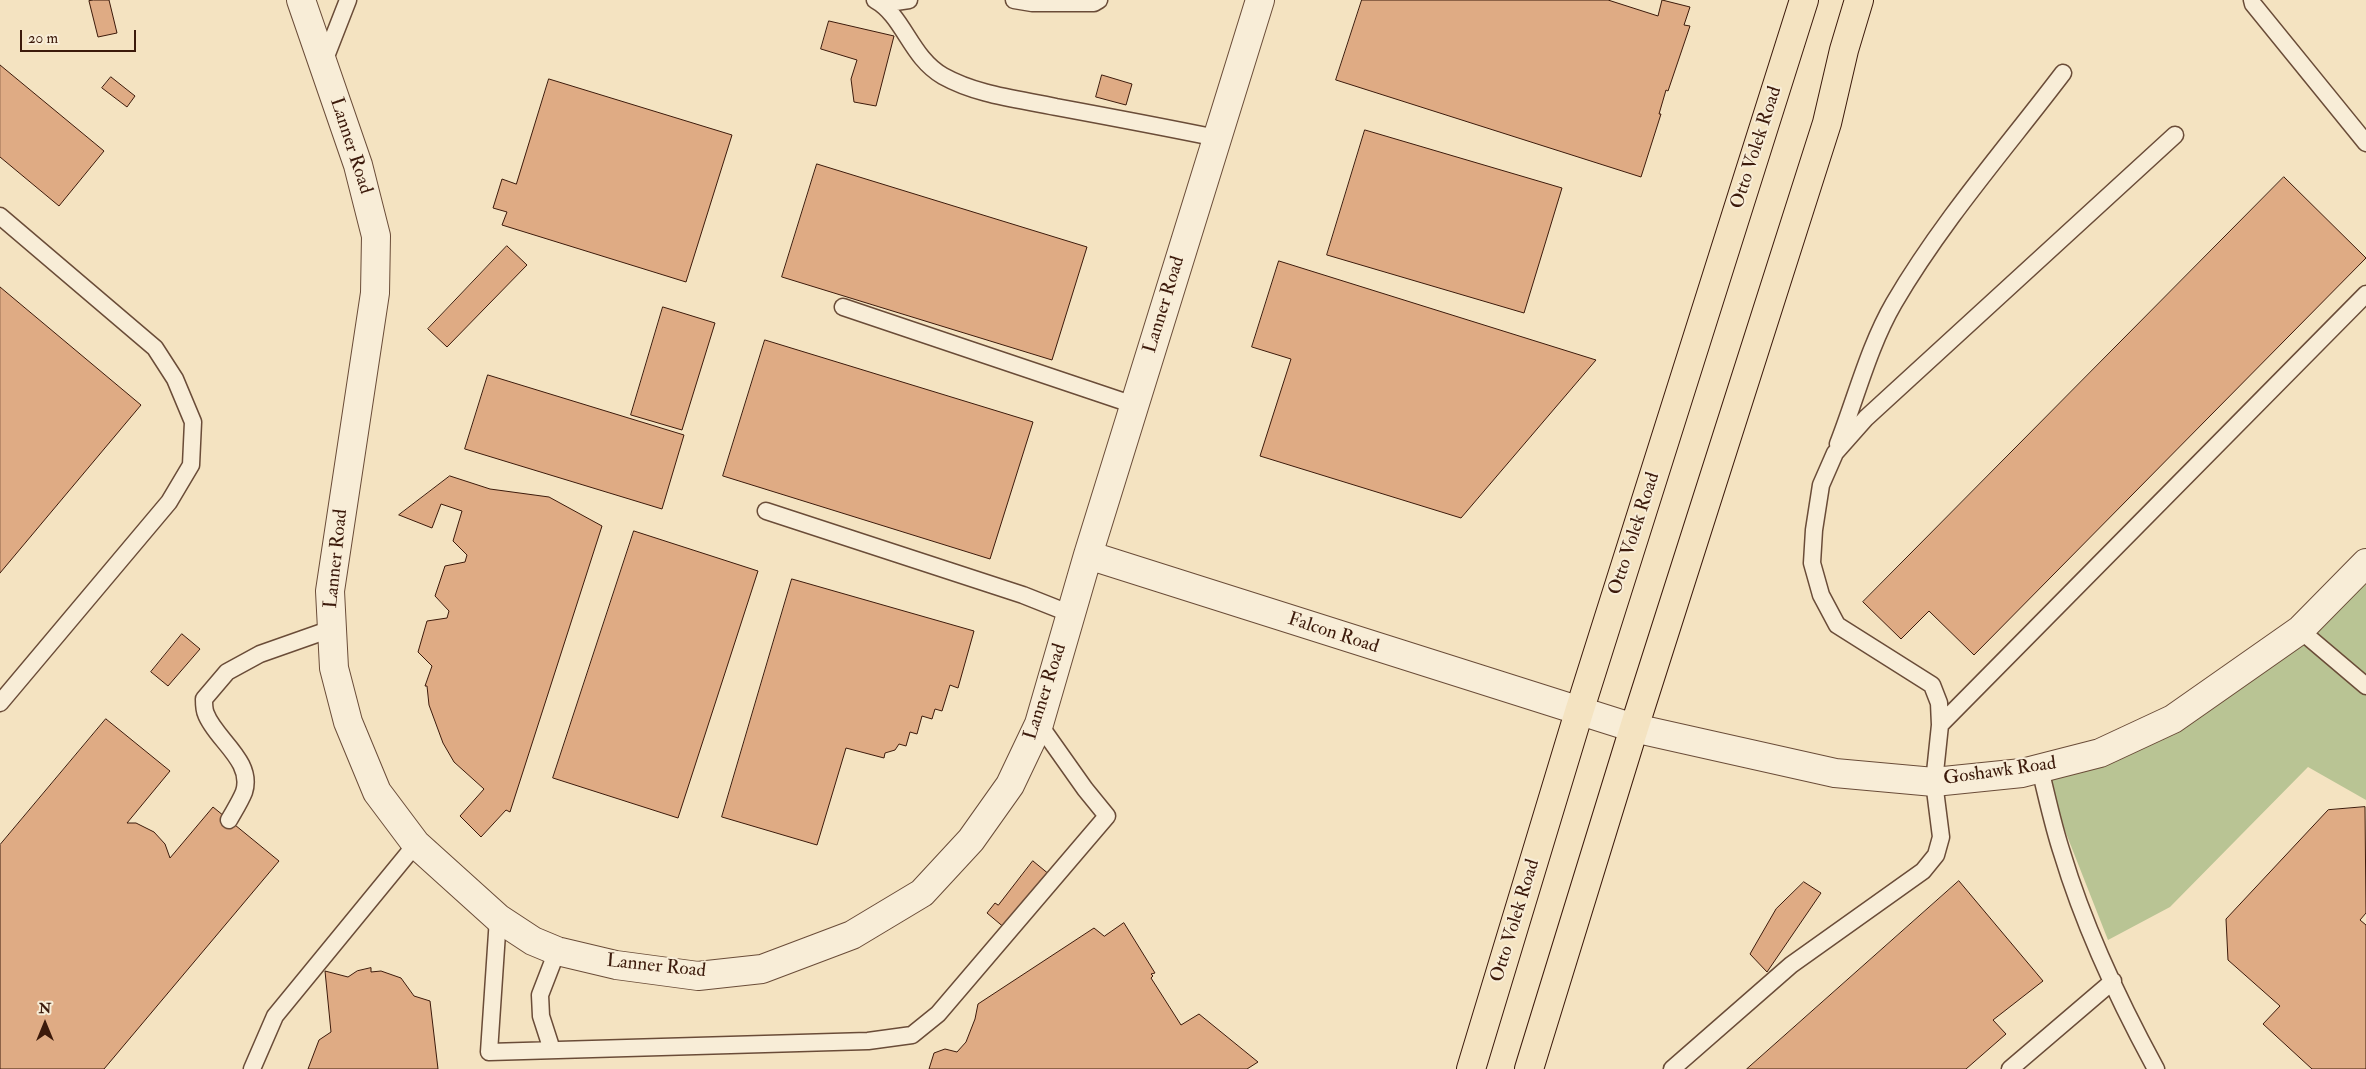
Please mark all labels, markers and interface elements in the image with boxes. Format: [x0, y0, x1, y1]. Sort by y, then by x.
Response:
scale bar [22, 20, 139, 52]
text: 20 m [28, 29, 58, 48]
street label: Otto Volek Road [1726, 84, 1788, 212]
street label: Lanner Road [324, 95, 376, 197]
street label: Lanner Road [1139, 254, 1191, 356]
street label: Otto Volek Road [1604, 470, 1666, 598]
street label: Lanner Road [320, 508, 354, 610]
street label: Falcon Road [1285, 609, 1381, 659]
street label: Lanner Road [1020, 641, 1072, 743]
street label: Goshawk Road [1942, 753, 2058, 791]
street label: Otto Volek Road [1486, 857, 1546, 985]
street label: Lanner Road [605, 950, 707, 984]
north arrow [20, 999, 70, 1049]
text: N [39, 1000, 51, 1017]

